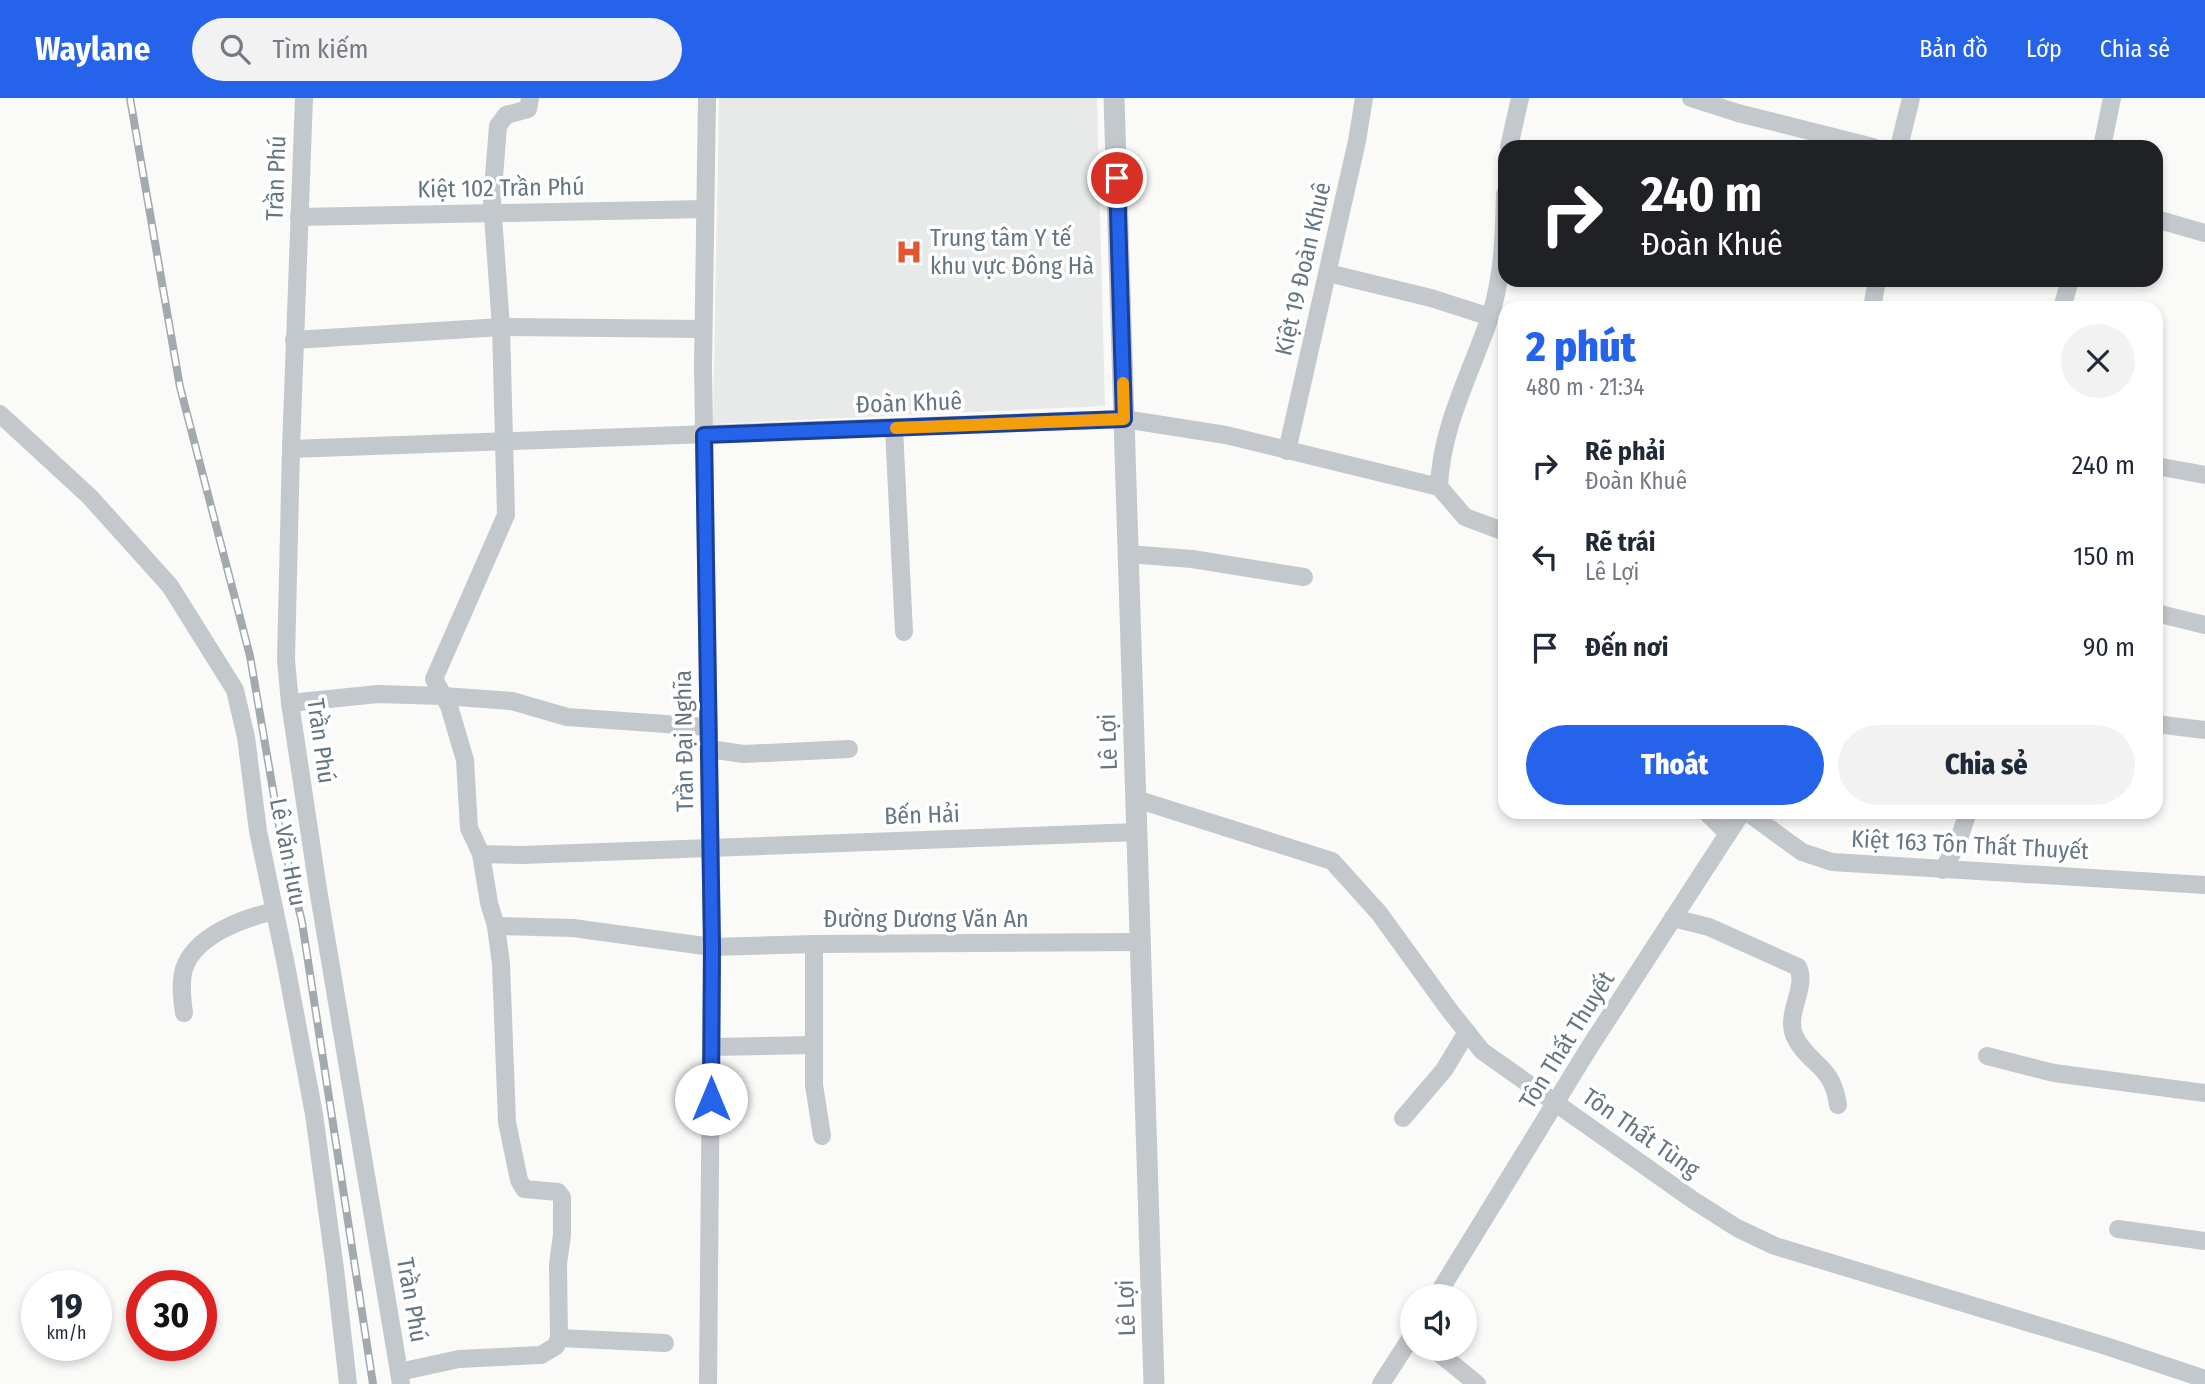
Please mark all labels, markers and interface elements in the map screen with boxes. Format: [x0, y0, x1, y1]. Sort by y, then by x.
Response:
search box [192, 18, 682, 81]
text: Waylane [35, 29, 150, 69]
icon: search [216, 30, 254, 68]
text: Tìm kiếm [272, 34, 369, 65]
text: Bản đồ [1919, 35, 1988, 63]
text: Lớp [2026, 35, 2062, 63]
text: Chia sẻ [2100, 35, 2170, 63]
street label: Trần Phú [261, 135, 291, 221]
pin [1087, 148, 1147, 208]
icon: arrive [1098, 159, 1136, 197]
text: 240 m [1641, 165, 1762, 224]
icon: right [1526, 168, 1617, 259]
street label: Kiệt 102 Trần Phú [417, 173, 585, 203]
street label: Kiệt 19 Đoàn Khuê [1269, 180, 1337, 358]
place label: Trung tâm Y tế khu vực Đông Hà [930, 224, 1094, 280]
text: Đoàn Khuê [1641, 225, 1783, 263]
hospital icon: Trung tâm Y tế khu vực Đông Hà [894, 237, 924, 267]
text: 2 phút [1526, 322, 1636, 372]
button: close [2061, 324, 2135, 398]
text: 480 m · 21:34 [1526, 373, 1644, 401]
street label: Đoàn Khuê [855, 387, 963, 419]
text: Rẽ phải [1585, 436, 1665, 467]
icon: right [1526, 447, 1564, 485]
text: 240 m [2072, 450, 2135, 481]
text: Đoàn Khuê [1585, 467, 1687, 495]
text: Rẽ trái [1585, 527, 1655, 558]
icon: left [1526, 538, 1564, 576]
text: 150 m [2073, 541, 2135, 572]
text: Lê Lợi [1585, 558, 1639, 586]
icon: arrive [1526, 629, 1564, 667]
text: Đến nơi [1585, 632, 1668, 663]
text: 90 m [2083, 632, 2135, 663]
street label: Trần Đại Nghĩa [669, 670, 699, 812]
street label: Trần Phú [301, 697, 341, 785]
street label: Lê Lợi [1093, 713, 1123, 771]
button: Thoát [1526, 725, 1824, 805]
button: Chia sẻ [1838, 725, 2135, 805]
street label: Lê Văn Hưu [264, 796, 312, 908]
street label: Bến Hải [884, 800, 960, 830]
street label: Kiệt 163 Tôn Thất Thuyết [1850, 825, 2090, 865]
street label: Đường Dương Văn An [823, 905, 1029, 933]
street label: Tôn Thất Thuyết [1514, 966, 1620, 1114]
position arrow [674, 1062, 748, 1136]
street label: Tôn Thất Tùng [1577, 1082, 1705, 1184]
street label: Trần Phú [391, 1256, 433, 1344]
speed limit sign: 30 [126, 1270, 217, 1361]
street label: Lê Lợi [1111, 1279, 1141, 1337]
map controls [1400, 1284, 1477, 1361]
button: sound [1400, 1284, 1477, 1361]
text: 19 [50, 1285, 83, 1327]
text: km/h [46, 1322, 87, 1344]

